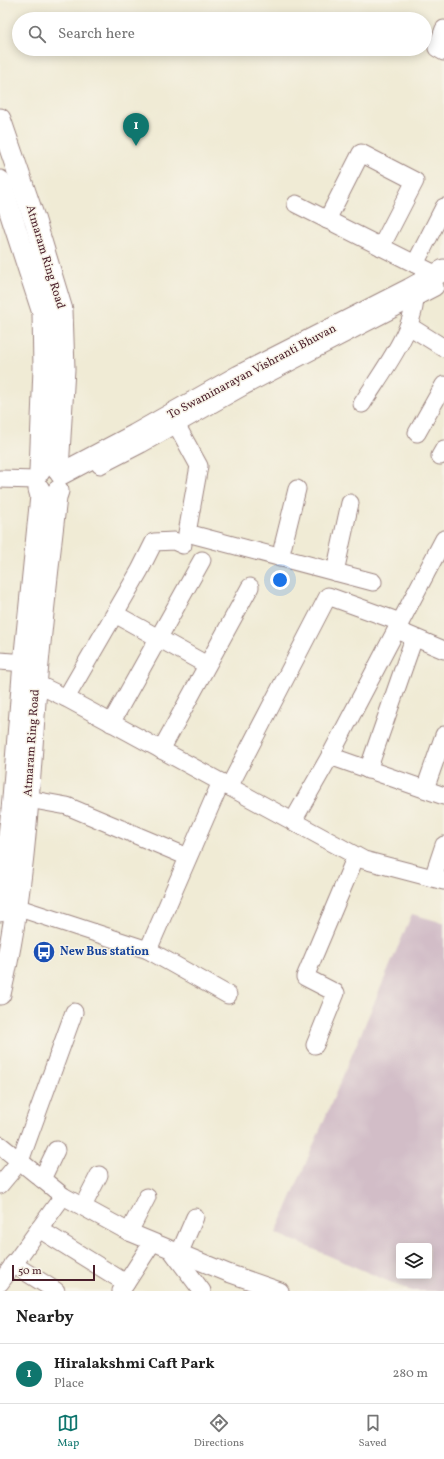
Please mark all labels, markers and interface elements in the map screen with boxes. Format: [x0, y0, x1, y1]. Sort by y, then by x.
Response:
search box [12, 12, 432, 56]
icon: search [26, 23, 48, 45]
text: Search here [58, 24, 135, 45]
pin: 1 [123, 113, 149, 146]
street label: Atmaram Ring Road [22, 203, 68, 311]
street label: To Swaminarayan Vishranti Bhuvan [165, 321, 339, 423]
your location [270, 570, 290, 590]
street label: Atmaram Ring Road [20, 688, 44, 797]
bus stop icon: New Bus station [31, 939, 57, 965]
place label: New Bus station [60, 944, 149, 960]
map controls [396, 1243, 432, 1279]
button: layers [396, 1243, 432, 1279]
scale bar [12, 1263, 95, 1282]
text: 50 m [18, 1264, 42, 1279]
text: Nearby [16, 1306, 74, 1329]
text: Hiralakshmi Caft Park [54, 1354, 215, 1375]
text: 1 [26, 1365, 32, 1383]
text: 280 m [392, 1365, 428, 1383]
text: Place [54, 1375, 84, 1393]
tab: Map [57, 1412, 79, 1451]
tab: Directions [194, 1412, 244, 1451]
tab: Saved [358, 1412, 387, 1451]

